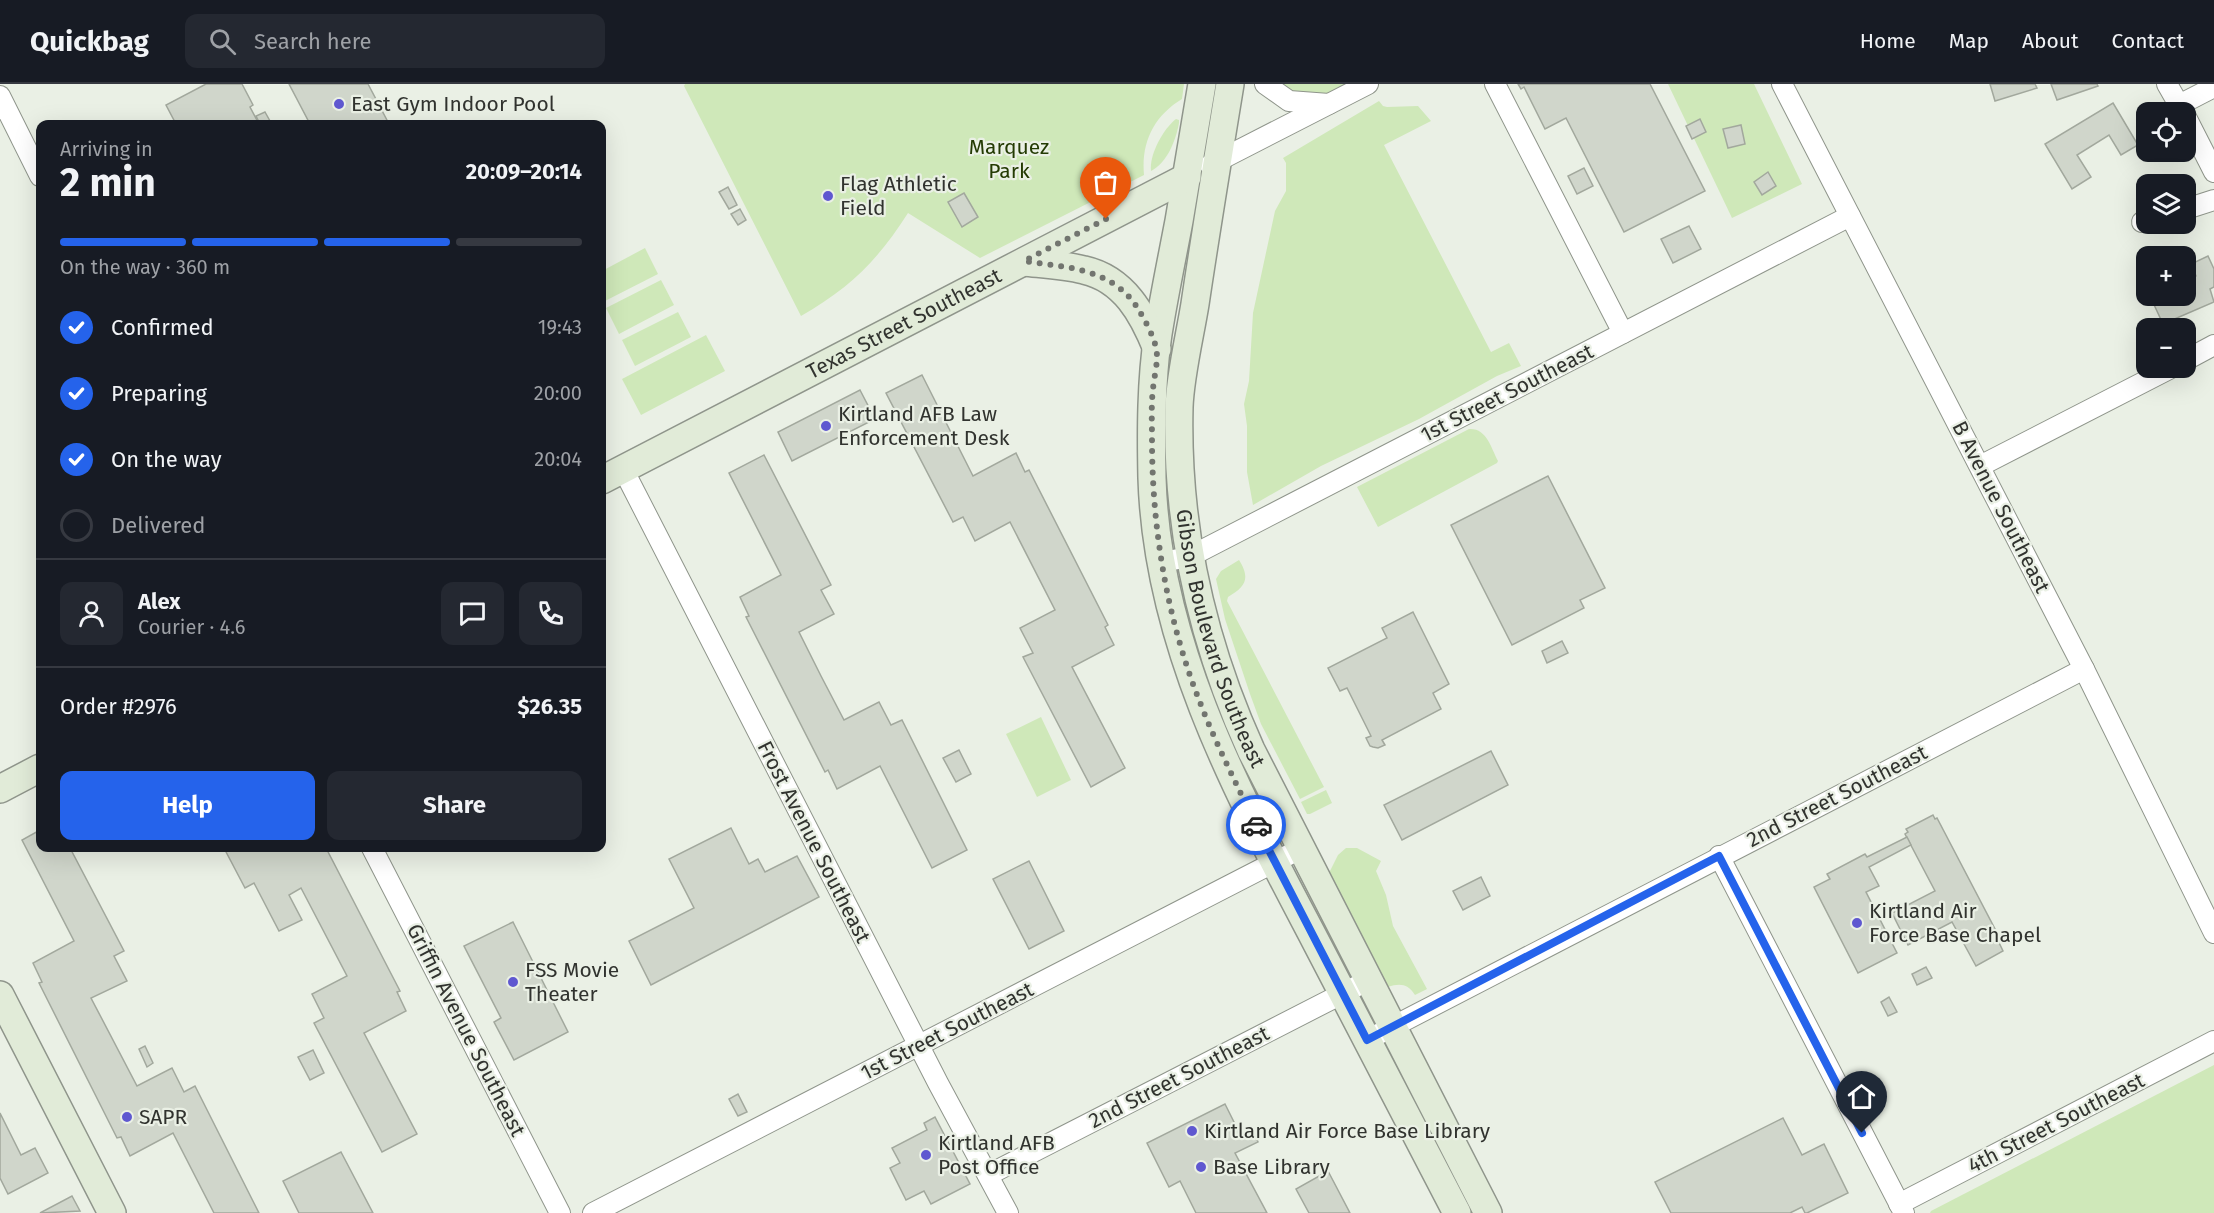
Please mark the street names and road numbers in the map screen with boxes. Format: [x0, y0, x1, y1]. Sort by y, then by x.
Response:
street label: Texas Street Southeast [802, 262, 1006, 385]
street label: 1st Street Southeast [1416, 338, 1598, 448]
street label: B Avenue Southeast [1946, 417, 2056, 598]
street label: Gibson Boulevard Southeast [1171, 508, 1271, 772]
street label: Frost Avenue Southeast [752, 737, 876, 948]
street label: 2nd Street Southeast [1742, 739, 1932, 853]
street label: Griffin Avenue Southeast [401, 919, 531, 1141]
street label: 1st Street Southeast [856, 976, 1038, 1086]
street label: 2nd Street Southeast [1084, 1020, 1274, 1134]
street label: 4th Street Southeast [1963, 1067, 2149, 1179]

